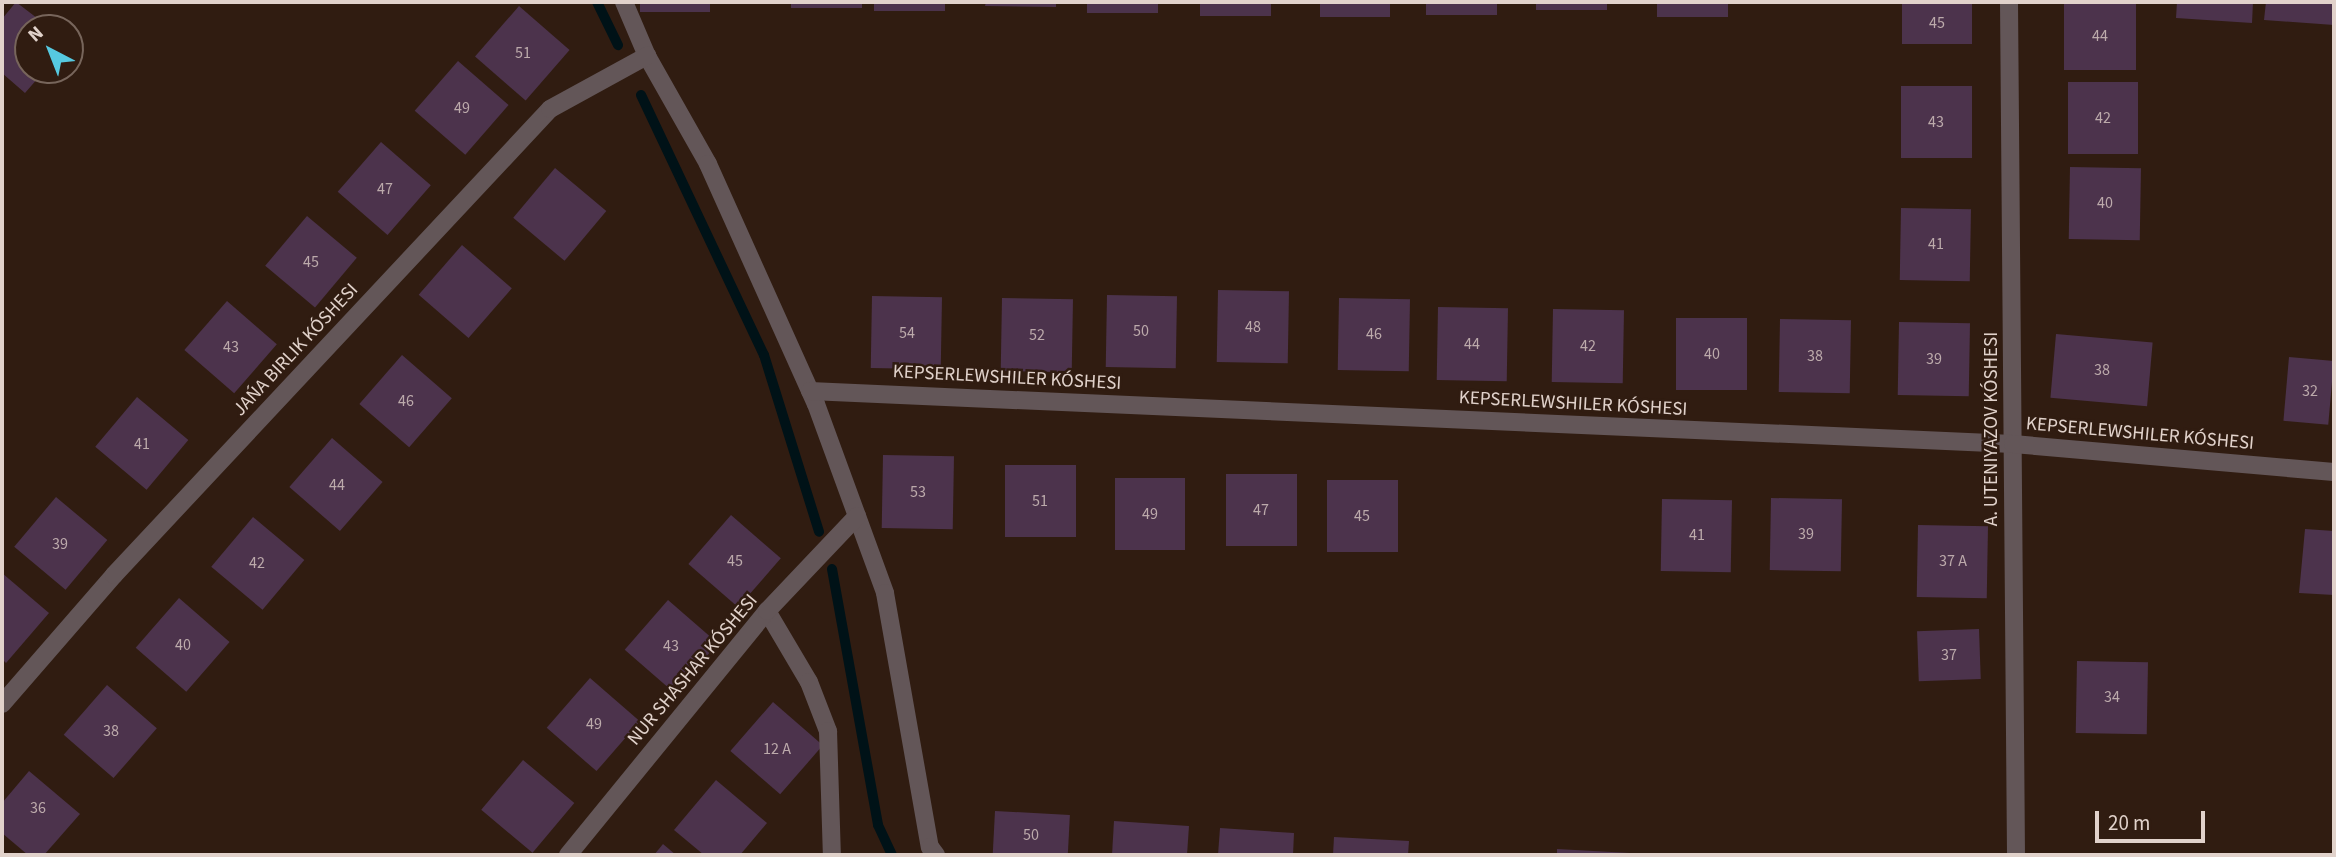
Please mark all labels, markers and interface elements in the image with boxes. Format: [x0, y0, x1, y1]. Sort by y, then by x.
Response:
house number: 45 [1929, 13, 1945, 33]
north arrow [14, 14, 84, 84]
text: N [22, 20, 50, 49]
house number: 44 [2092, 26, 2108, 46]
house number: 51 [515, 43, 531, 63]
house number: 49 [454, 98, 470, 118]
house number: 42 [2095, 108, 2111, 128]
house number: 43 [1928, 112, 1944, 132]
house number: 47 [377, 179, 393, 199]
house number: 40 [2097, 193, 2113, 213]
house number: 41 [1928, 234, 1944, 254]
house number: 45 [303, 252, 319, 272]
street label: JAŃA BIRLIK KÓSHESI [229, 279, 363, 421]
house number: 48 [1245, 317, 1261, 337]
house number: 50 [1133, 321, 1149, 341]
house number: 54 [899, 323, 915, 343]
house number: 46 [1366, 324, 1382, 344]
house number: 52 [1029, 325, 1045, 345]
street label: A. UTENIYAZOV KÓSHESI [1981, 332, 2003, 526]
house number: 44 [1464, 334, 1480, 354]
house number: 42 [1580, 336, 1596, 356]
house number: 43 [223, 337, 239, 357]
house number: 40 [1704, 344, 1720, 364]
house number: 38 [1807, 346, 1823, 366]
house number: 39 [1926, 349, 1942, 369]
house number: 38 [2094, 360, 2110, 380]
street label: KEPSERLEWSHILER KÓSHESI [892, 361, 1122, 395]
house number: 32 [2302, 381, 2318, 401]
street label: KEPSERLEWSHILER KÓSHESI [1458, 387, 1688, 421]
house number: 46 [398, 391, 414, 411]
street label: KEPSERLEWSHILER KÓSHESI [2025, 413, 2255, 455]
house number: 41 [134, 434, 150, 454]
house number: 44 [329, 475, 345, 495]
house number: 53 [910, 482, 926, 502]
house number: 51 [1032, 491, 1048, 511]
house number: 47 [1253, 500, 1269, 520]
house number: 49 [1142, 504, 1158, 524]
house number: 45 [1354, 506, 1370, 526]
house number: 39 [1798, 524, 1814, 544]
house number: 41 [1689, 525, 1705, 545]
house number: 39 [52, 534, 68, 554]
house number: 45 [727, 551, 743, 571]
house number: 37 А [1939, 551, 1967, 571]
house number: 42 [249, 553, 265, 573]
street label: NUR SHASHAR KÓSHESI [623, 590, 763, 750]
house number: 40 [175, 635, 191, 655]
house number: 43 [663, 636, 679, 656]
house number: 37 [1941, 645, 1957, 665]
house number: 34 [2104, 687, 2120, 707]
house number: 49 [586, 714, 602, 734]
house number: 38 [103, 721, 119, 741]
house number: 12 А [763, 739, 791, 759]
house number: 36 [30, 798, 46, 818]
scale bar [2098, 798, 2208, 842]
text: 20 m [2108, 808, 2150, 838]
house number: 50 [1023, 825, 1039, 845]

